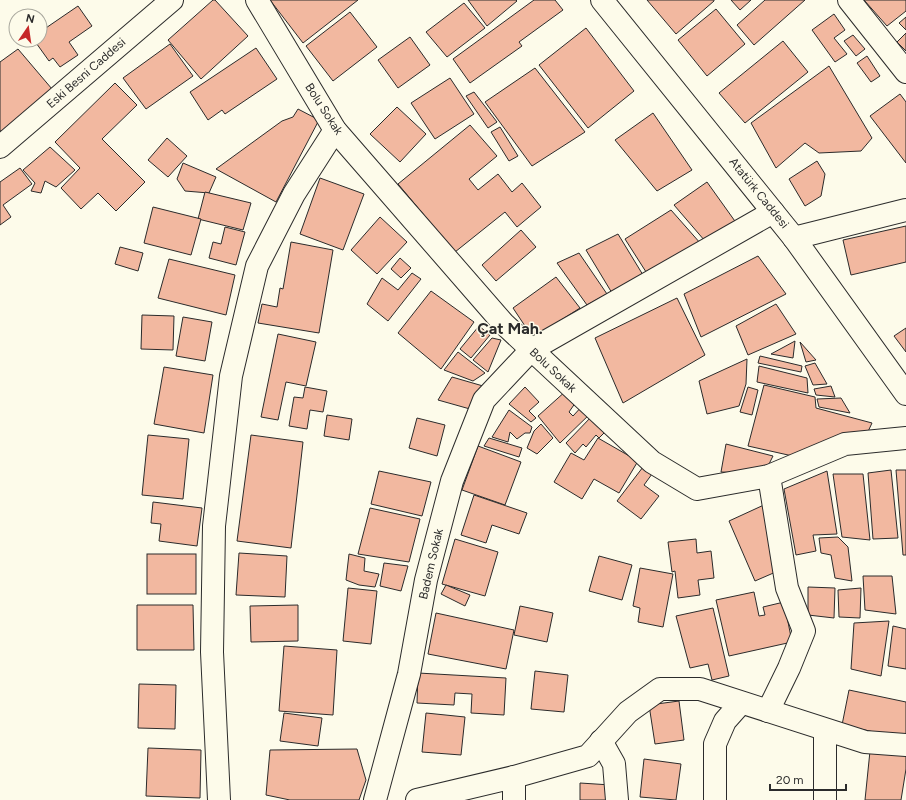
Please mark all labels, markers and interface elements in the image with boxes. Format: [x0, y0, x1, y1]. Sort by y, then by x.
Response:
north arrow [8, 8, 48, 48]
text: N [25, 11, 36, 26]
street label: Eski Besni Caddesi [44, 35, 128, 111]
street label: Bolu Sokak [302, 81, 346, 138]
street label: Atatürk Caddesi [726, 155, 792, 231]
district label: Çat Mah. [477, 319, 543, 338]
street label: Bolu Sokak [527, 345, 579, 395]
street label: Badem Sokak [416, 527, 446, 601]
scale bar [770, 766, 846, 792]
text: 20 m [776, 773, 804, 787]

